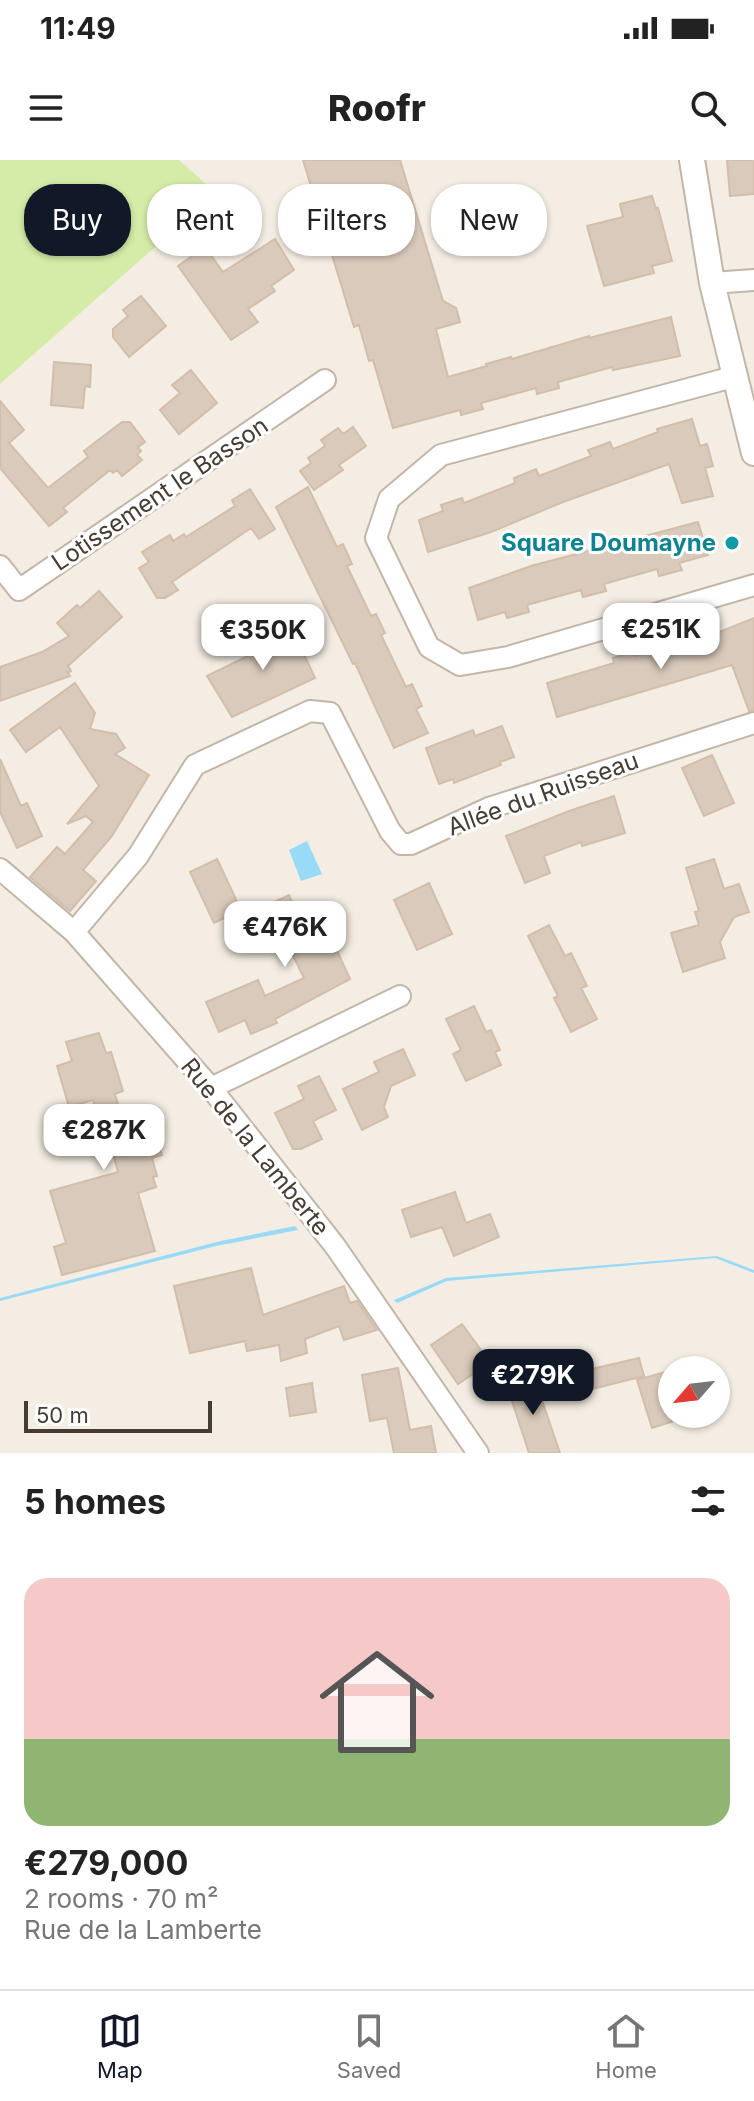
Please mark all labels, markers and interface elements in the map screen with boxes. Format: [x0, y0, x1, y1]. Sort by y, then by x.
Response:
text: 11:49 [40, 10, 116, 46]
icon: menu [24, 86, 68, 130]
text: Roofr [328, 86, 426, 130]
icon: search [686, 86, 730, 130]
chip: Buy [24, 184, 131, 256]
chip: Rent [147, 184, 262, 256]
chip: Filters [278, 184, 415, 256]
chip: New [431, 184, 547, 256]
street label: Lotissement le Basson [46, 410, 273, 577]
place label: Square Doumayne [501, 528, 716, 557]
marker: Square Doumayne [723, 534, 741, 552]
pin: €251K [605, 603, 717, 671]
pin: €350K [207, 604, 319, 672]
text: €251K [621, 613, 701, 644]
text: €350K [219, 614, 307, 645]
street label: Allée du Ruisseau [443, 745, 642, 842]
pin: €476K [229, 901, 341, 969]
text: €476K [242, 911, 328, 942]
street label: Rue de la Lamberte [175, 1052, 336, 1241]
pin: €287K [48, 1104, 160, 1172]
text: €287K [62, 1114, 146, 1145]
pin: €279K [477, 1349, 589, 1417]
north arrow [658, 1356, 730, 1428]
map controls [658, 1356, 730, 1428]
text: €279K [491, 1359, 575, 1390]
scale bar [24, 1397, 212, 1433]
text: 50 m [36, 1402, 89, 1428]
icon: filters [686, 1479, 730, 1523]
text: 5 homes [24, 1481, 166, 1522]
icon: home [305, 1630, 449, 1774]
text: €279,000 [24, 1842, 188, 1883]
text: 2 rooms · 70 m² [24, 1883, 219, 1914]
text: Rue de la Lamberte [24, 1914, 262, 1945]
tab: Map [97, 2009, 143, 2083]
tab: Saved [337, 2009, 401, 2083]
tab: Home [595, 2009, 657, 2083]

